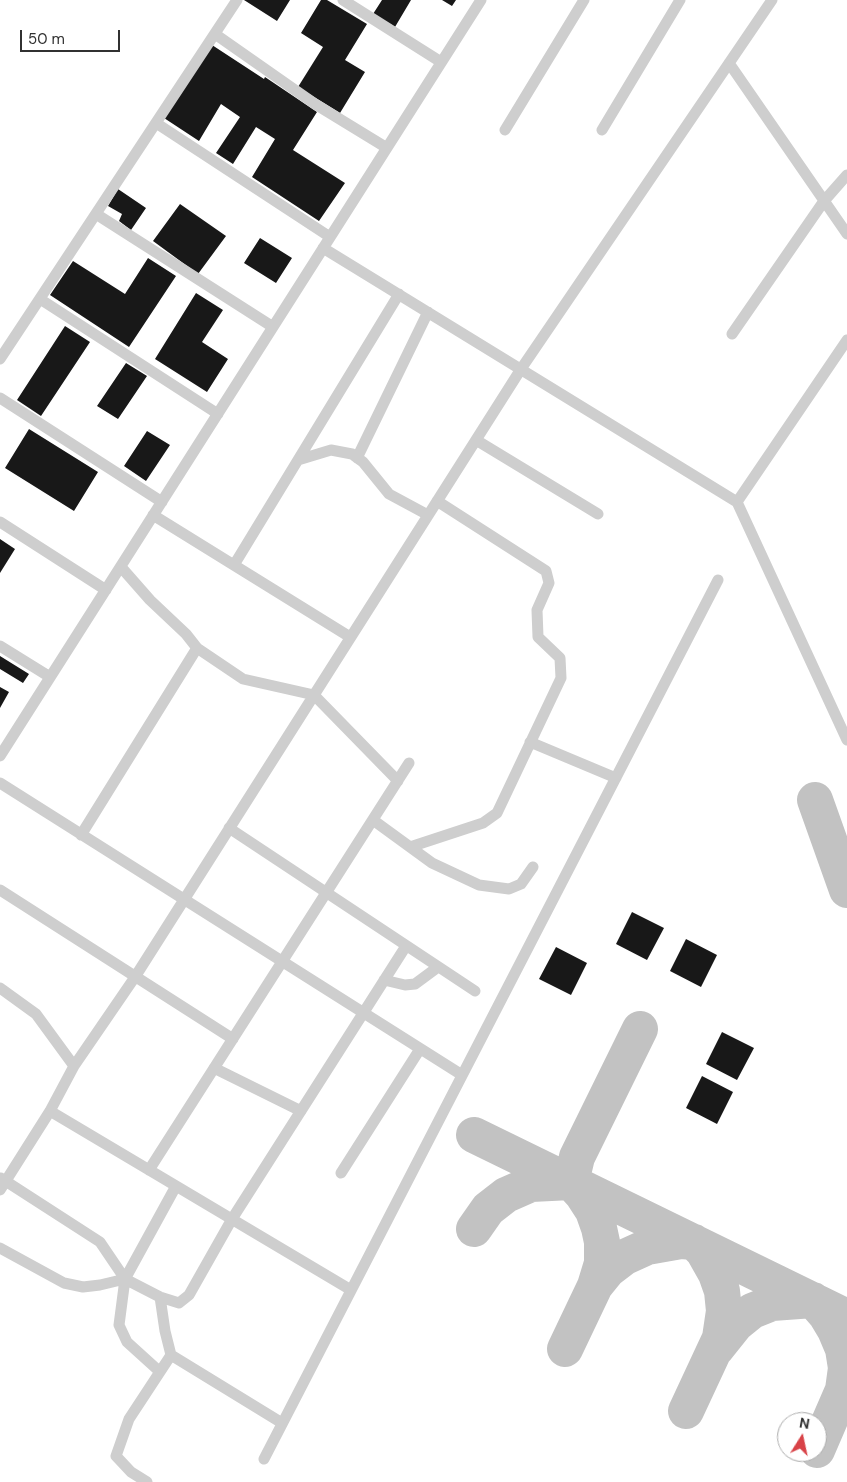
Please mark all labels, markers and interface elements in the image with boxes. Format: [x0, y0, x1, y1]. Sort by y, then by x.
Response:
scale bar [22, 20, 122, 52]
text: 50 m [28, 29, 65, 49]
north arrow [777, 1412, 827, 1462]
text: N [798, 1413, 811, 1433]

